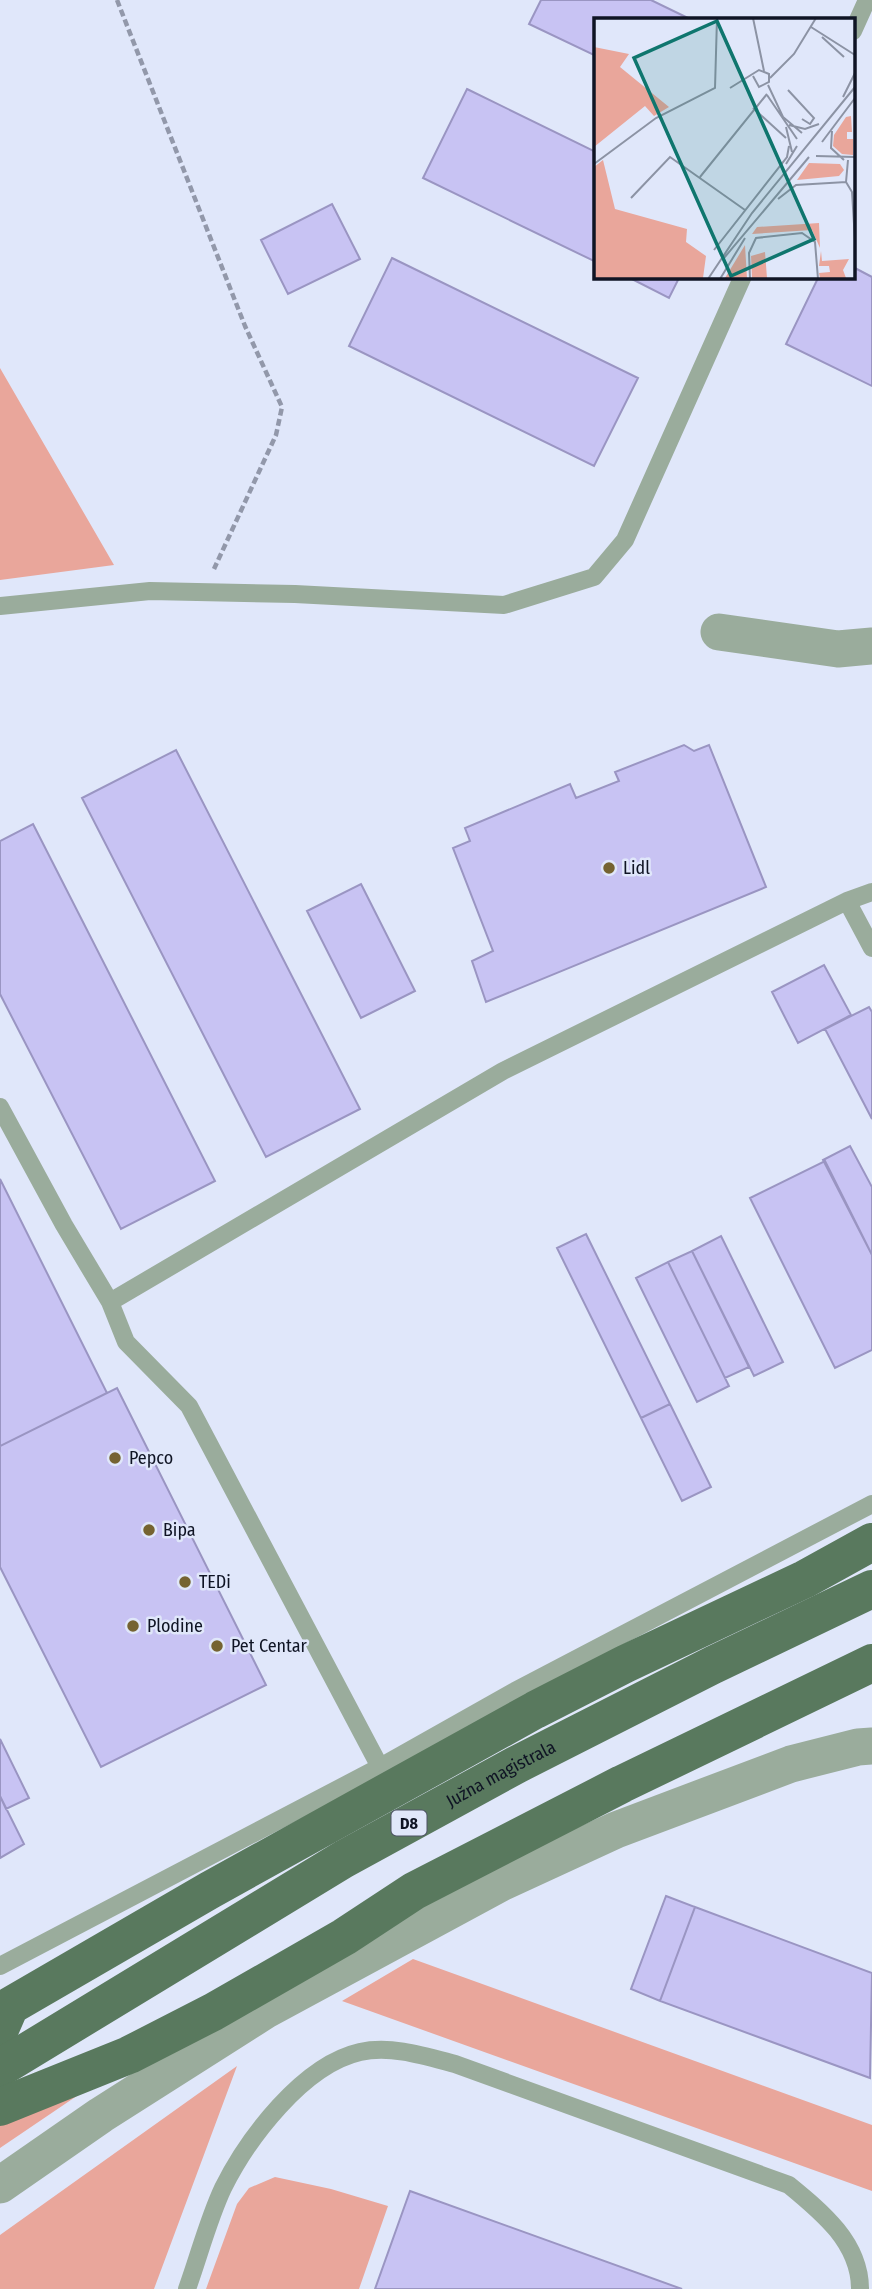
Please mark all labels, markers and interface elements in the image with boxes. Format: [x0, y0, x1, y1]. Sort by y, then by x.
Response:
inset map [594, 18, 854, 278]
place label: Lidl [623, 857, 650, 879]
marker: Lidl [601, 860, 617, 876]
place label: Pepco [129, 1447, 173, 1469]
marker: Pepco [107, 1450, 123, 1466]
place label: Bipa [163, 1519, 196, 1541]
marker: Bipa [141, 1522, 157, 1538]
place label: TEDi [199, 1571, 231, 1593]
marker: TEDi [177, 1574, 193, 1590]
place label: Plodine [147, 1615, 203, 1637]
marker: Plodine [125, 1618, 141, 1634]
place label: Pet Centar [231, 1635, 308, 1657]
marker: Pet Centar [209, 1638, 225, 1654]
street label: Južna magistrala [442, 1736, 559, 1812]
road number: D8 [392, 1811, 426, 1836]

